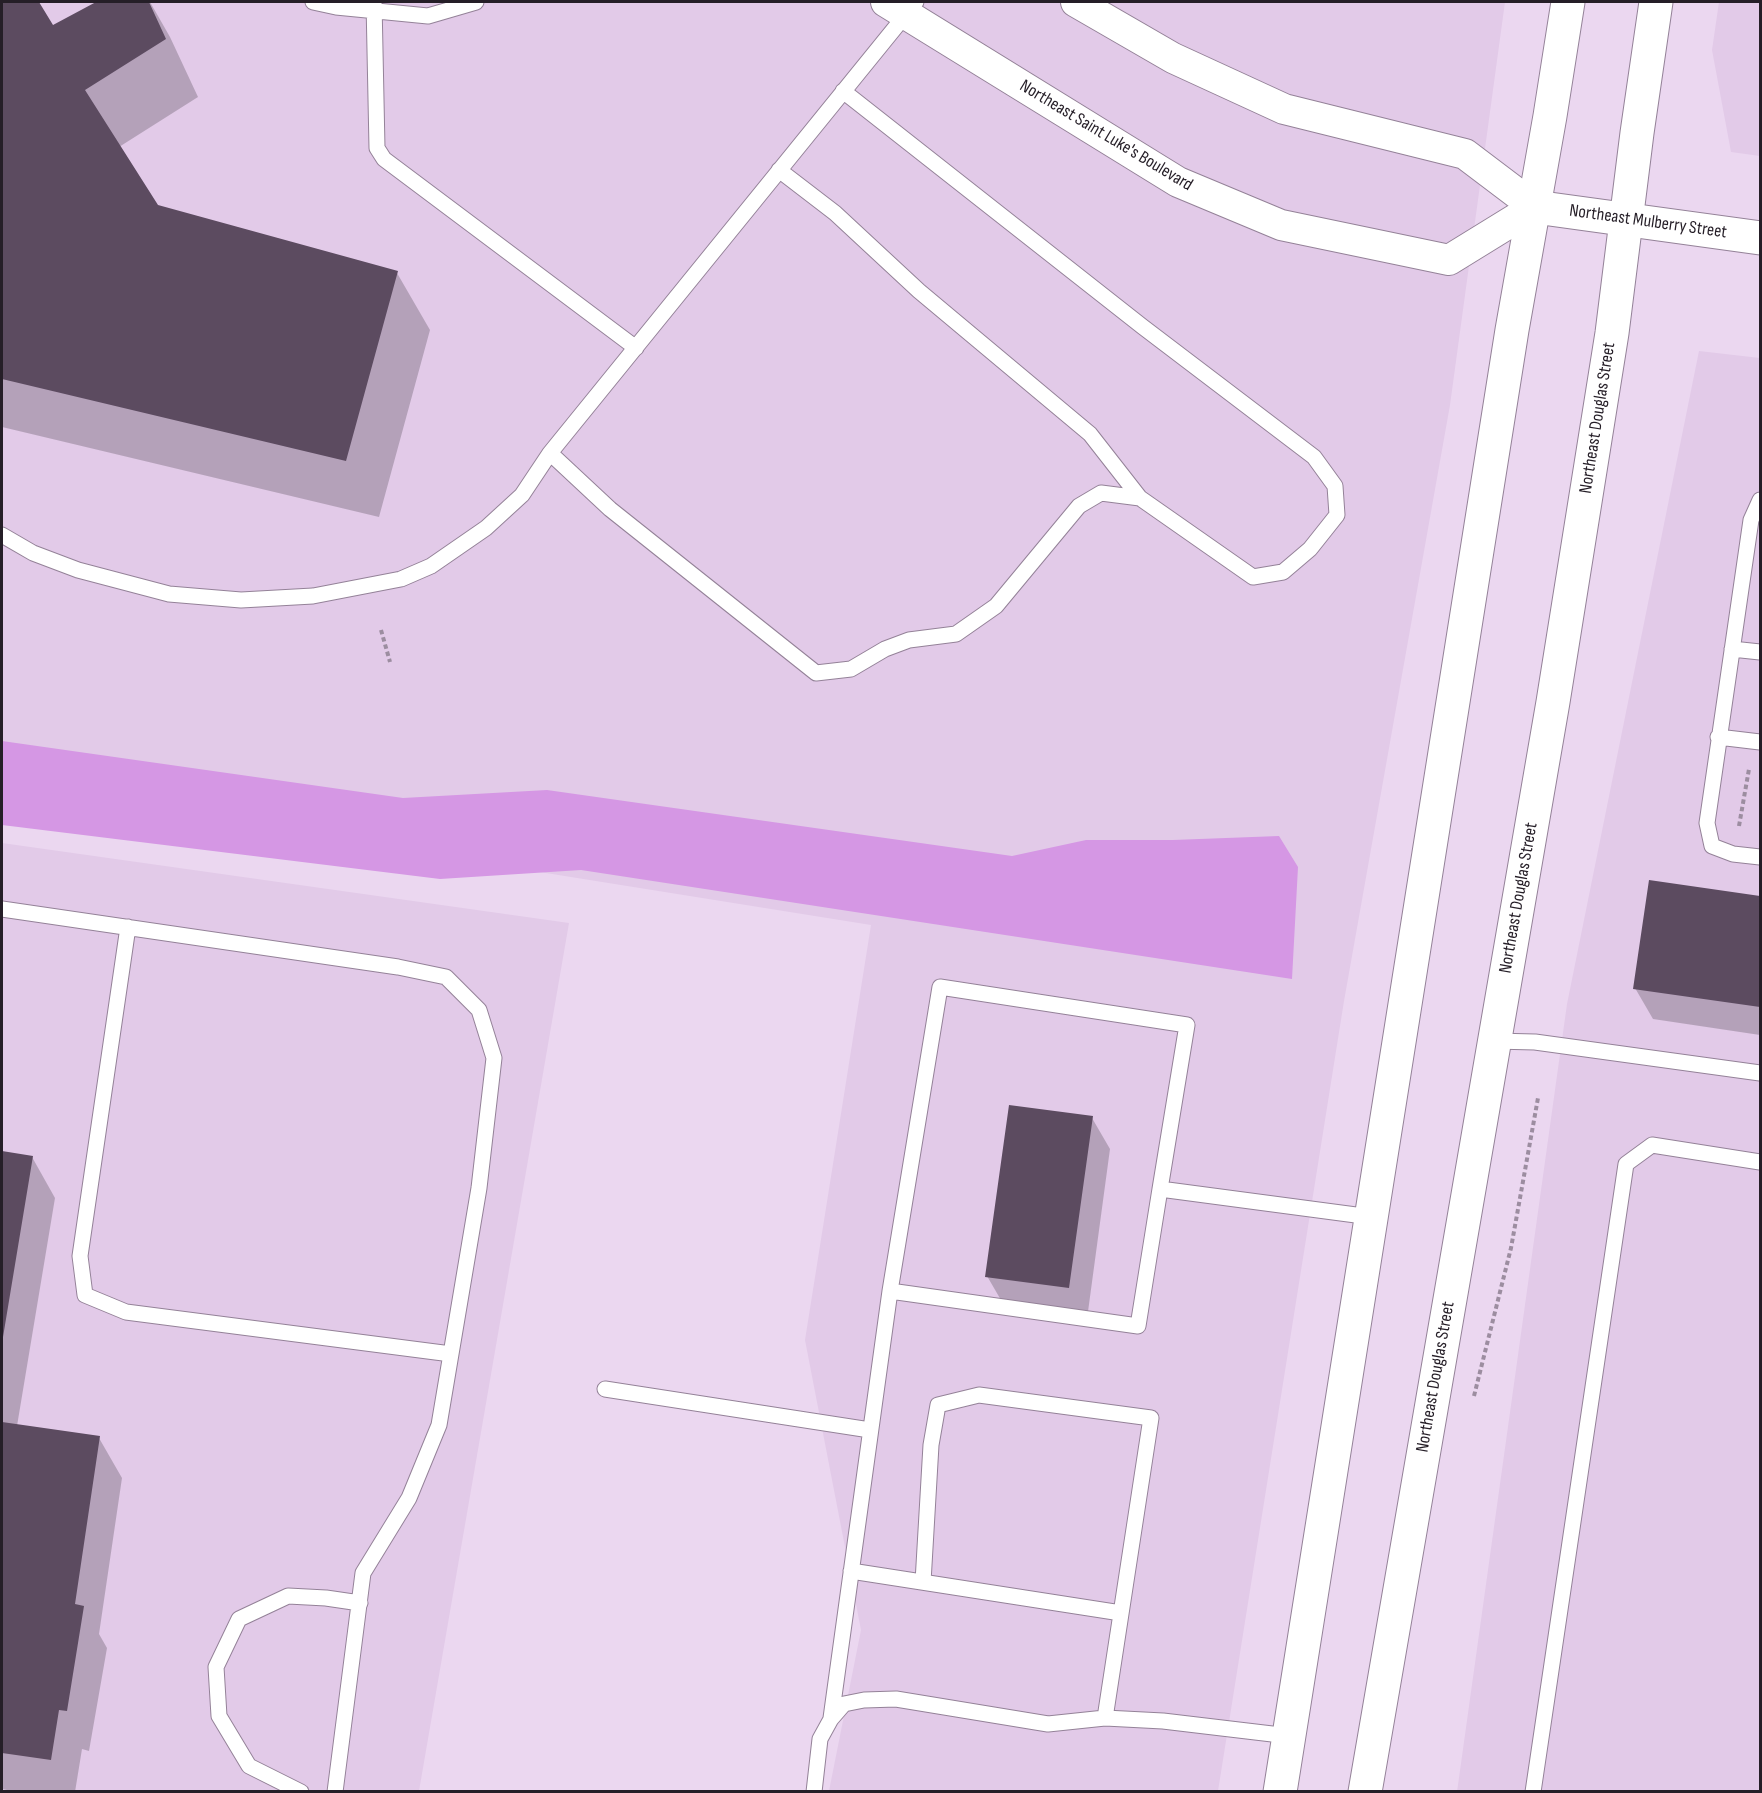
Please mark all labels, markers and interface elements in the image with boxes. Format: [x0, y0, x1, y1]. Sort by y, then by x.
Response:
street label: Northeast Saint Luke's Boulevard [1016, 76, 1196, 196]
street label: Northeast Mulberry Street [1568, 200, 1728, 244]
street label: Northeast Douglas Street [1575, 341, 1621, 495]
street label: Northeast Douglas Street [1495, 821, 1543, 975]
street label: Northeast Douglas Street [1412, 1300, 1460, 1454]

